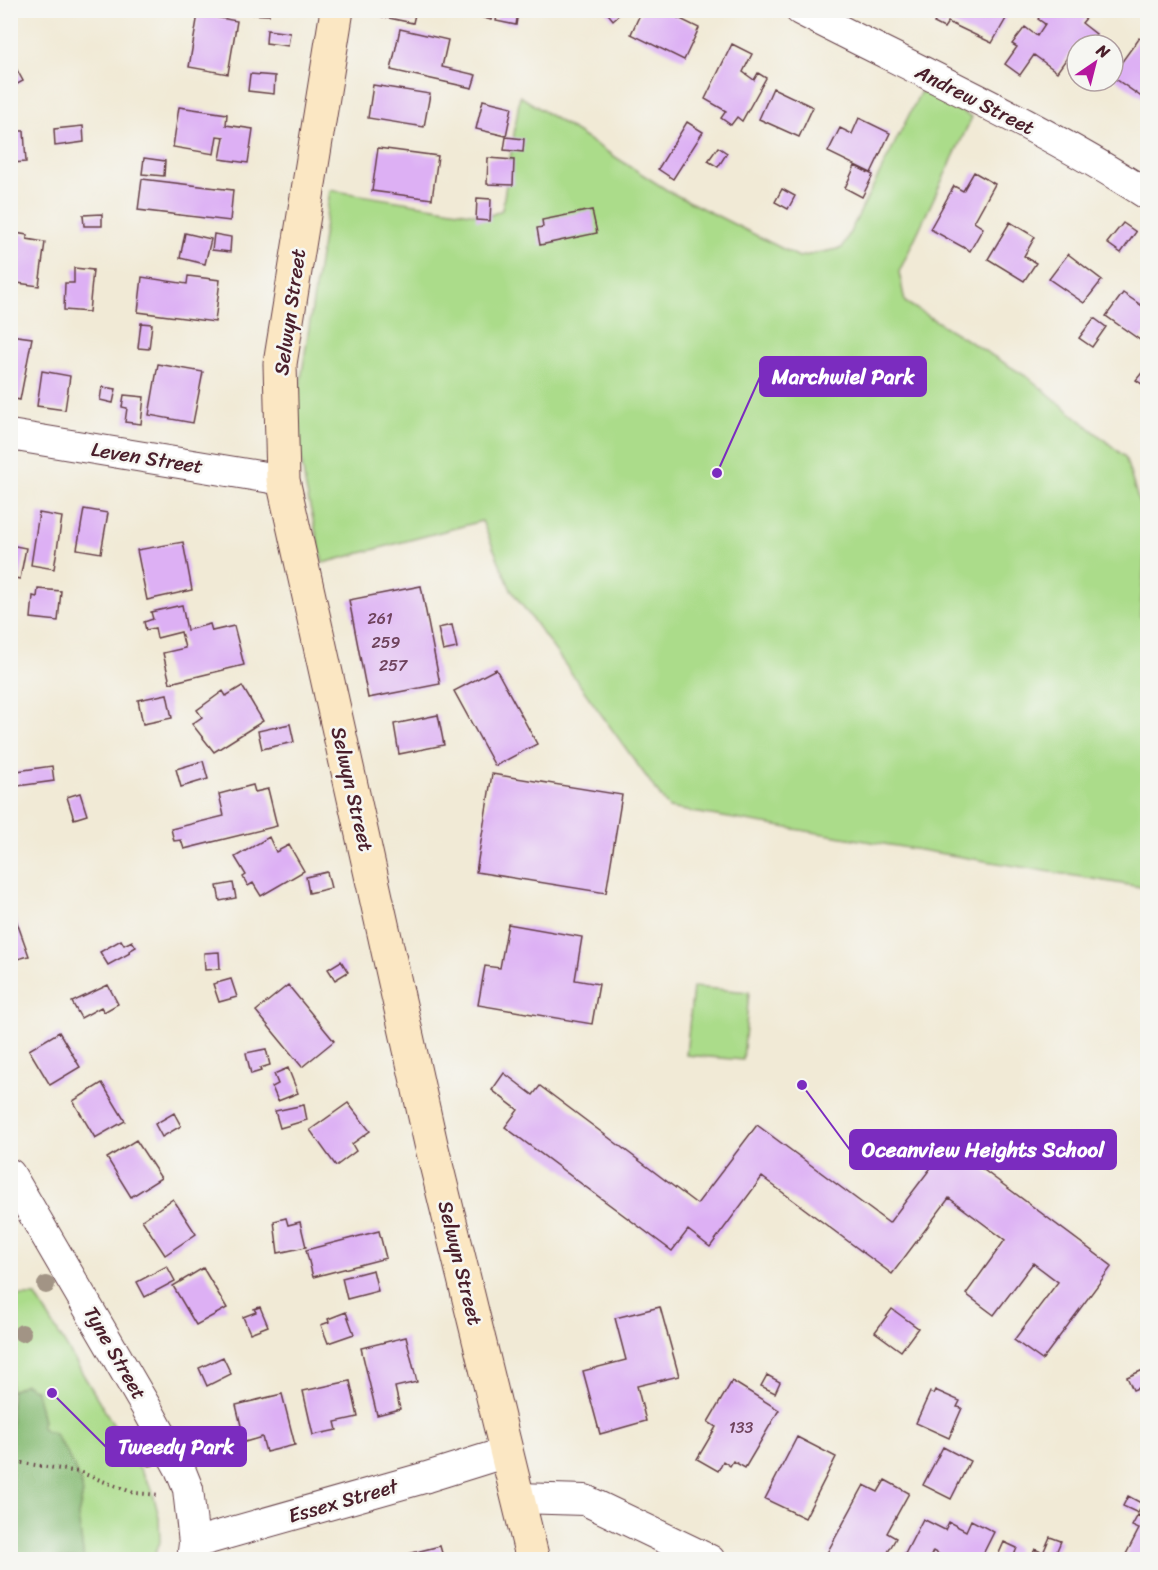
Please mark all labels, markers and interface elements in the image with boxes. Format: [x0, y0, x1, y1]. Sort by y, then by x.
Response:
north arrow [1065, 33, 1125, 93]
text: N [1090, 35, 1117, 67]
street label: Andrew Street [908, 54, 1041, 145]
street label: Selwyn Street [264, 246, 316, 378]
callout: Marchwiel Park [760, 357, 926, 396]
text: Marchwiel Park [771, 358, 915, 396]
street label: Leven Street [89, 432, 206, 484]
house number: 261 [367, 604, 393, 633]
house number: 259 [372, 628, 401, 657]
house number: 257 [379, 651, 408, 680]
street label: Selwyn Street [321, 723, 383, 855]
callout: Oceanview Heights School [850, 1130, 1116, 1169]
text: Oceanview Heights School [862, 1131, 1105, 1169]
street label: Selwyn Street [428, 1197, 492, 1329]
street label: Tyne Street [74, 1299, 156, 1407]
house number: 133 [729, 1413, 753, 1442]
callout: Tweedy Park [106, 1427, 246, 1466]
text: Tweedy Park [118, 1428, 235, 1466]
street label: Essex Street [284, 1468, 403, 1533]

